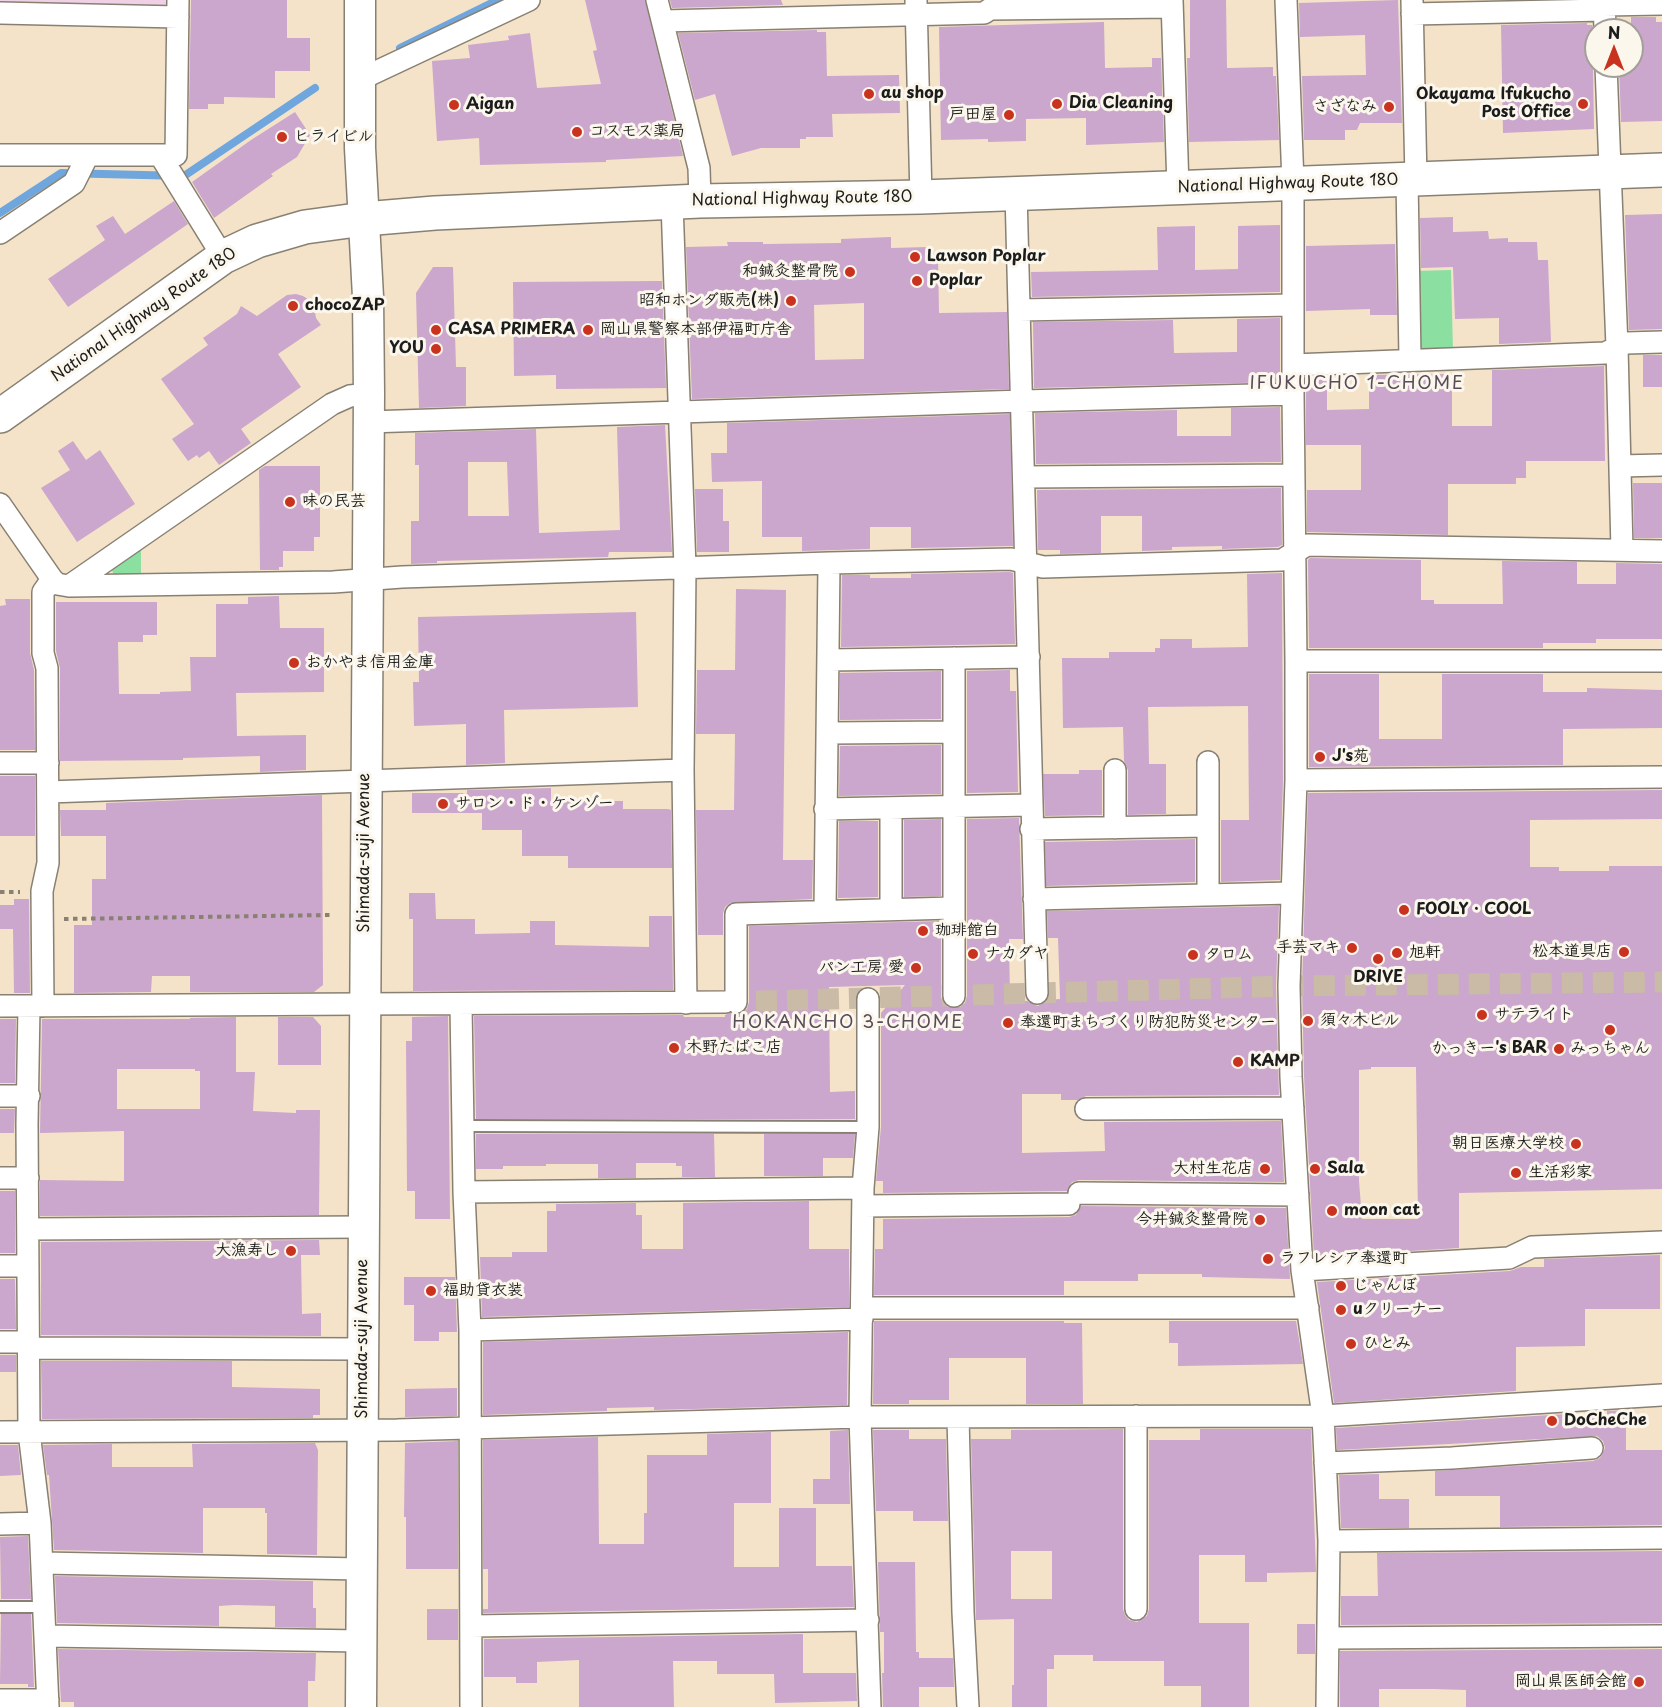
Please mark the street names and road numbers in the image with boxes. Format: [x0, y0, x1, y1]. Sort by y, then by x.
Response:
street label: National Highway Route 180 [1177, 171, 1399, 197]
street label: National Highway Route 180 [691, 187, 913, 211]
street label: National Highway Route 180 [48, 244, 240, 386]
street label: Shimada-suji Avenue [355, 773, 375, 933]
street label: Shimada-suji Avenue [353, 1259, 373, 1419]

